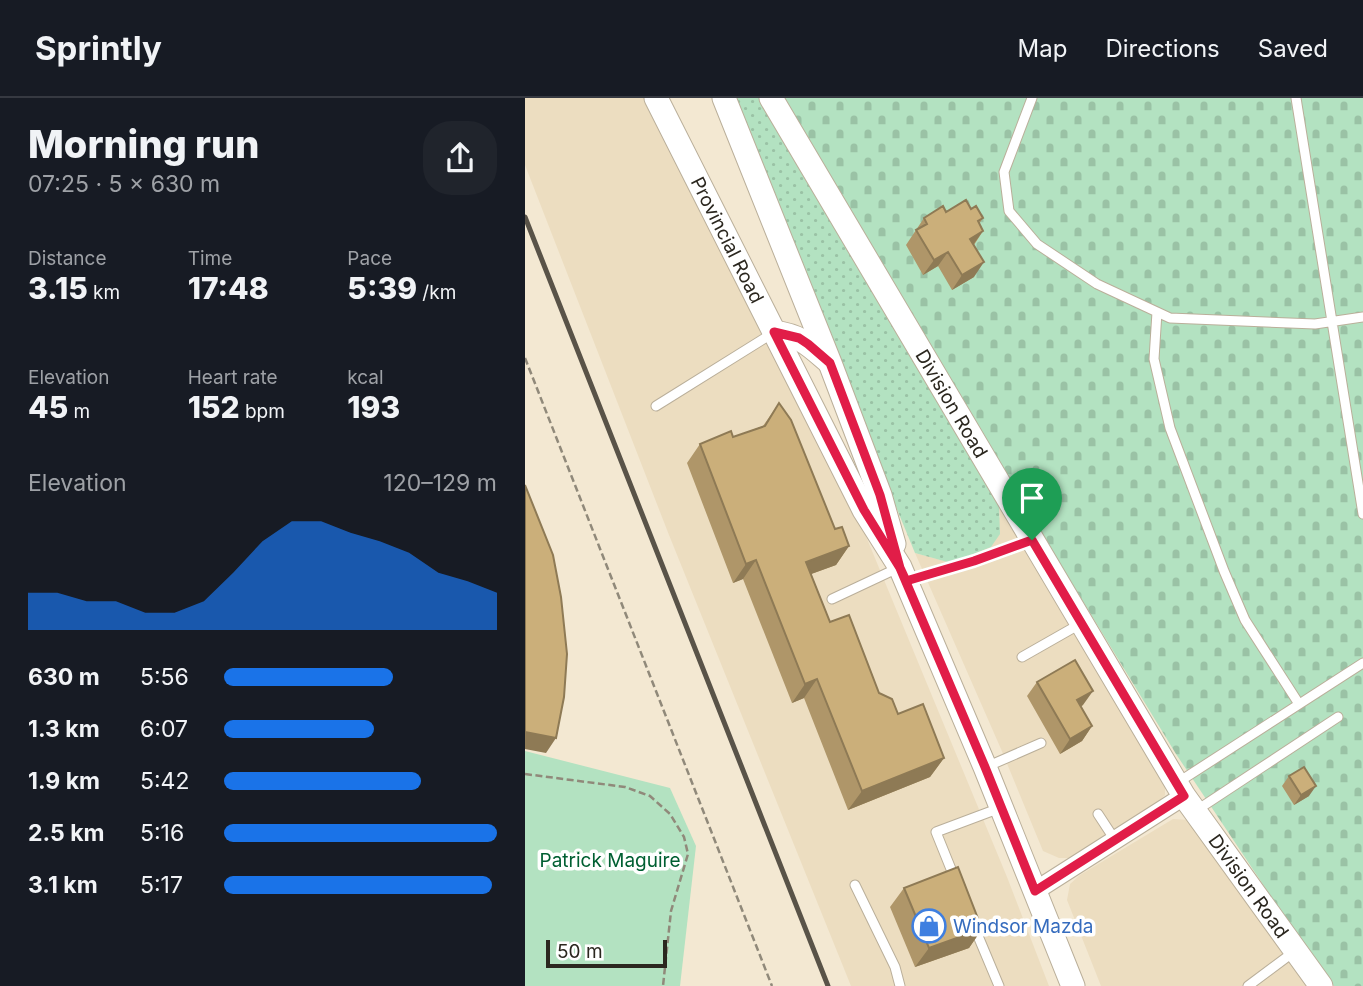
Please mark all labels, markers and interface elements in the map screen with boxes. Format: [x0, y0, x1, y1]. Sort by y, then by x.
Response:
text: Sprintly [35, 28, 162, 68]
text: Map [1018, 34, 1067, 63]
text: Directions [1105, 34, 1220, 63]
text: Saved [1258, 34, 1328, 63]
text: Morning run [28, 121, 259, 167]
button: share [423, 121, 497, 195]
text: 07:25 · 5 × 630 m [28, 170, 220, 198]
street label: Provincial Road [686, 173, 769, 307]
text: Distance [28, 247, 106, 270]
text: Time [188, 247, 232, 270]
text: Pace [347, 247, 392, 270]
text: 3.15 [28, 270, 88, 306]
text: 17:48 [188, 270, 269, 306]
text: 5:39 [347, 270, 417, 306]
text: km [88, 281, 120, 304]
text: /km [417, 281, 456, 304]
street label: Division Road [911, 345, 993, 462]
text: Elevation [28, 366, 109, 389]
text: Heart rate [188, 366, 278, 389]
text: kcal [347, 366, 384, 389]
text: 45 [28, 389, 68, 425]
text: 152 [188, 389, 240, 425]
text: 193 [347, 389, 400, 425]
text: m [68, 400, 90, 423]
text: bpm [240, 400, 285, 423]
pin [1002, 468, 1062, 540]
text: Elevation [28, 469, 127, 497]
text: 120–129 m [383, 469, 497, 497]
icon: arrive [1013, 479, 1051, 517]
text: 630 m [28, 663, 100, 691]
text: 5:56 [140, 663, 189, 691]
text: 1.3 km [28, 715, 100, 743]
text: 6:07 [140, 715, 188, 743]
text: 1.9 km [28, 767, 100, 795]
text: 5:42 [140, 767, 190, 795]
text: 2.5 km [28, 819, 105, 847]
text: 5:16 [140, 819, 184, 847]
street label: Division Road [1204, 830, 1294, 942]
park label: Patrick Maguire [540, 849, 680, 872]
text: 3.1 km [28, 871, 98, 899]
text: 5:17 [140, 871, 183, 899]
shop icon: Windsor Mazda [910, 907, 948, 945]
place label: Windsor Mazda [953, 915, 1093, 938]
scale bar [546, 937, 667, 969]
text: 50 m [557, 940, 603, 963]

